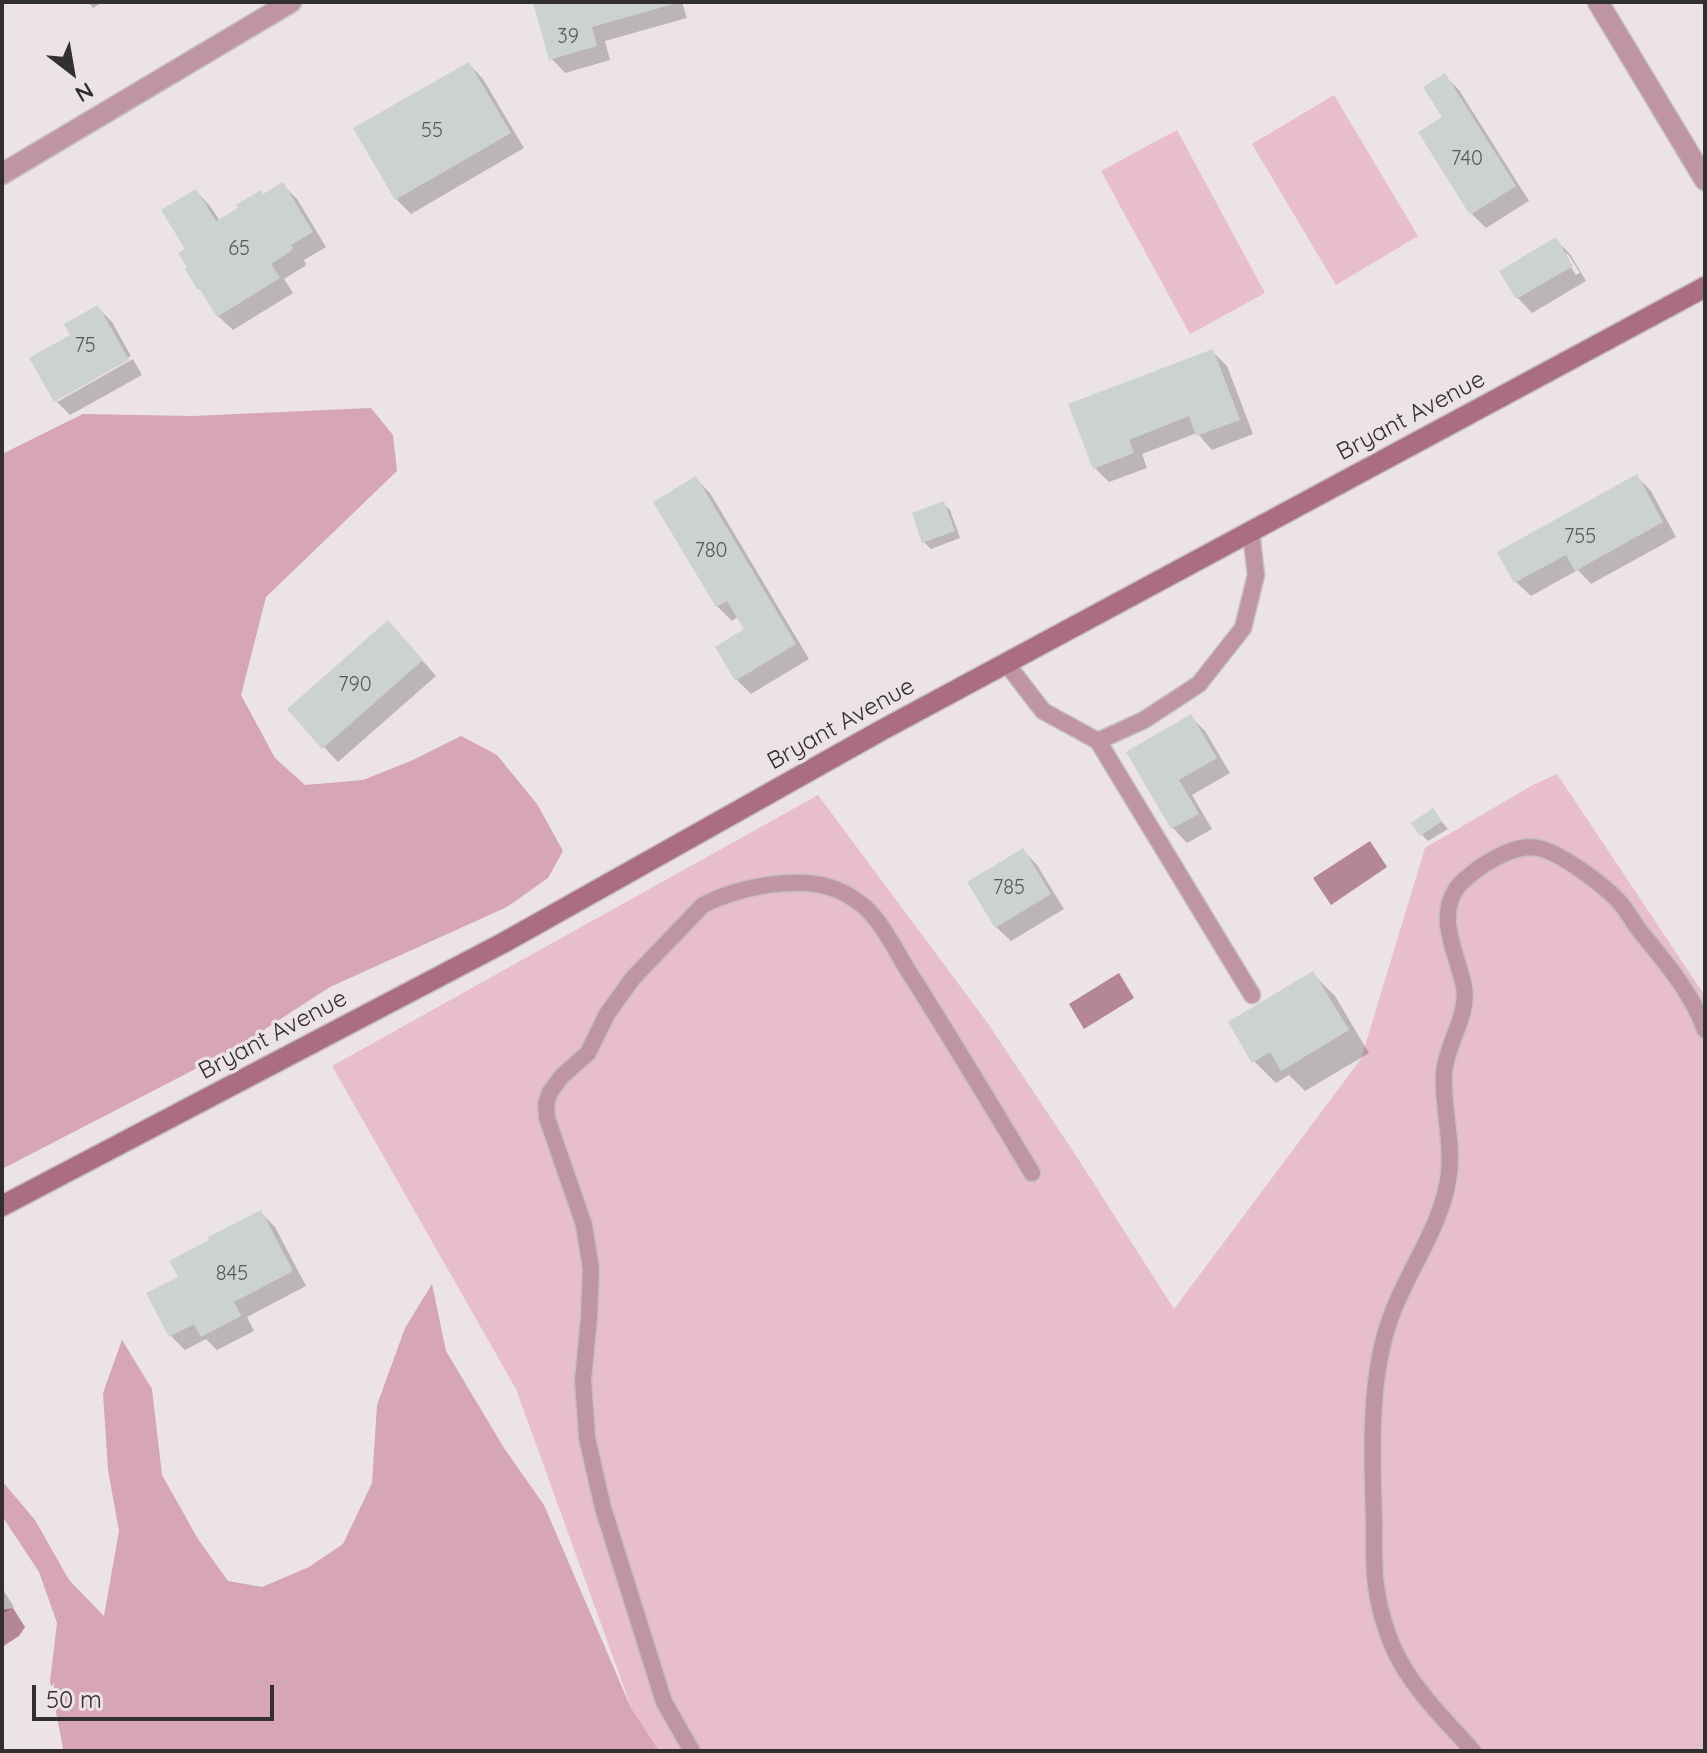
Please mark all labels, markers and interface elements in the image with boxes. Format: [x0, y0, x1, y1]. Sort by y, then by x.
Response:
house number: 39 [557, 25, 579, 49]
north arrow [32, 32, 112, 112]
text: N [70, 76, 99, 109]
house number: 55 [421, 119, 443, 143]
house number: 740 [1451, 147, 1483, 171]
house number: 65 [228, 237, 250, 261]
house number: 75 [74, 334, 96, 358]
street label: Bryant Avenue [1332, 365, 1490, 467]
house number: 755 [1564, 525, 1596, 549]
house number: 780 [695, 539, 727, 563]
street label: Bryant Avenue [762, 672, 920, 776]
house number: 790 [338, 673, 372, 697]
house number: 785 [993, 876, 1025, 900]
street label: Bryant Avenue [194, 984, 352, 1086]
house number: 845 [216, 1262, 248, 1286]
scale bar [36, 1669, 278, 1719]
text: 50 m [46, 1684, 102, 1714]

